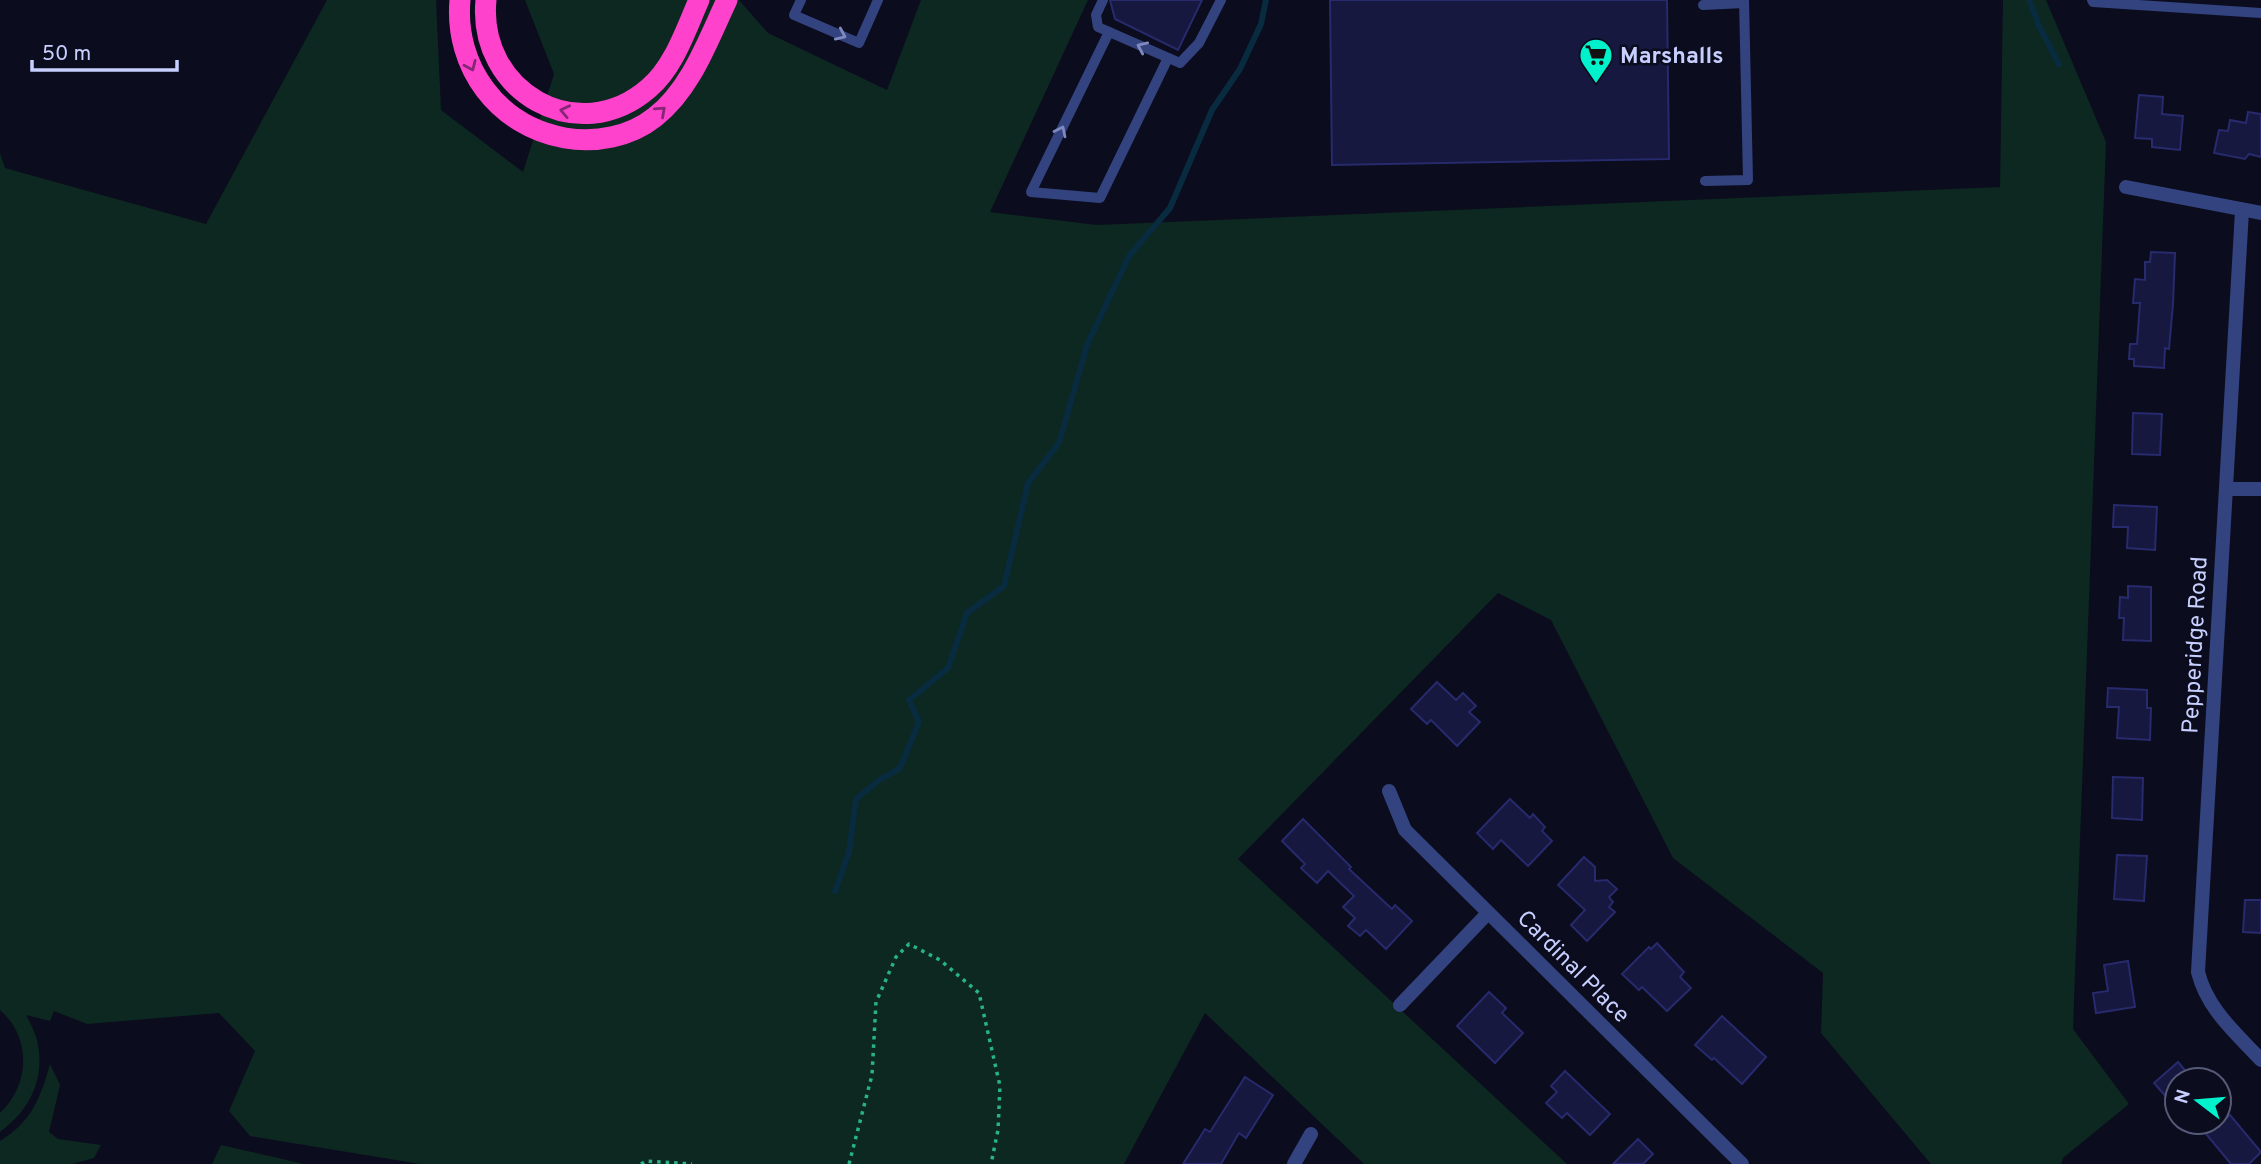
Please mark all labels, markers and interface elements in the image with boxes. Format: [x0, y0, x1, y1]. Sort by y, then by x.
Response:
one-way arrow [833, 27, 846, 41]
scale bar [32, 28, 177, 72]
supermarket icon: Marshalls [1577, 36, 1615, 85]
text: 50 m [42, 41, 91, 68]
one-way arrow [1137, 41, 1149, 55]
place label: Marshalls [1620, 43, 1723, 72]
one-way arrow [463, 59, 477, 71]
one-way arrow [559, 104, 571, 119]
one-way arrow [653, 107, 666, 119]
one-way arrow [1052, 126, 1066, 138]
street label: Pepperidge Road [2177, 556, 2216, 735]
street label: Cardinal Place [1510, 905, 1635, 1030]
north arrow [2163, 1066, 2233, 1136]
text: N [2170, 1087, 2197, 1107]

